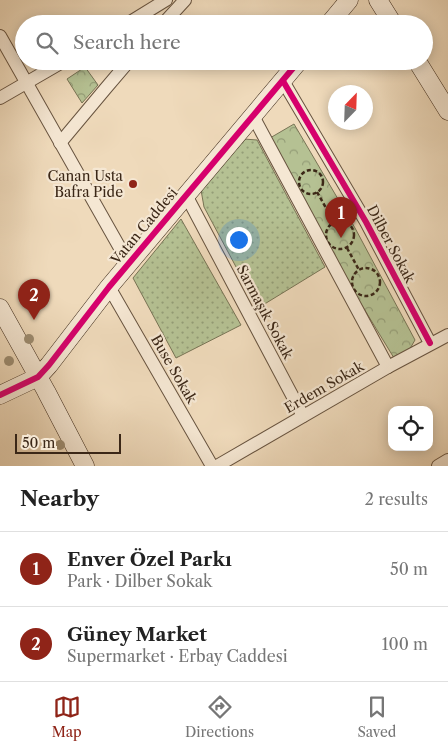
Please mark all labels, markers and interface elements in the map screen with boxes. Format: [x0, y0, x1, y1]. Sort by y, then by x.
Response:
search box [15, 15, 433, 70]
icon: search [33, 29, 61, 57]
text: Search here [73, 31, 181, 54]
north arrow [328, 85, 373, 130]
place label: Canan Usta Bafra Pide [47, 167, 124, 201]
marker: Canan Usta Bafra Pide [127, 178, 139, 190]
street label: Vatan Caddesi [106, 184, 181, 269]
pin: 1 [325, 197, 357, 238]
street label: Dilber Sokak [363, 202, 419, 287]
your location [226, 227, 252, 253]
street label: Sarmaşık Sokak [233, 262, 298, 363]
pin: 2 [18, 279, 50, 320]
street label: Buse Sokak [147, 331, 201, 407]
street label: Erdem Sokak [281, 357, 368, 417]
map controls [388, 406, 433, 451]
button: locate [388, 406, 433, 451]
scale bar [15, 431, 121, 454]
text: 50 m [22, 434, 55, 452]
text: Nearby [20, 486, 99, 511]
text: 2 results [365, 489, 428, 509]
text: Enver Özel Parkı [67, 548, 232, 571]
text: 1 [32, 559, 40, 579]
text: 50 m [390, 559, 428, 579]
text: Park · Dilber Sokak [67, 571, 212, 591]
text: Güney Market [67, 623, 207, 646]
text: 2 [31, 634, 41, 654]
text: 100 m [382, 634, 428, 654]
text: Supermarket · Erbay Caddesi [67, 646, 288, 666]
tab: Map [52, 693, 82, 741]
tab: Directions [185, 693, 254, 741]
tab: Saved [357, 693, 396, 741]

